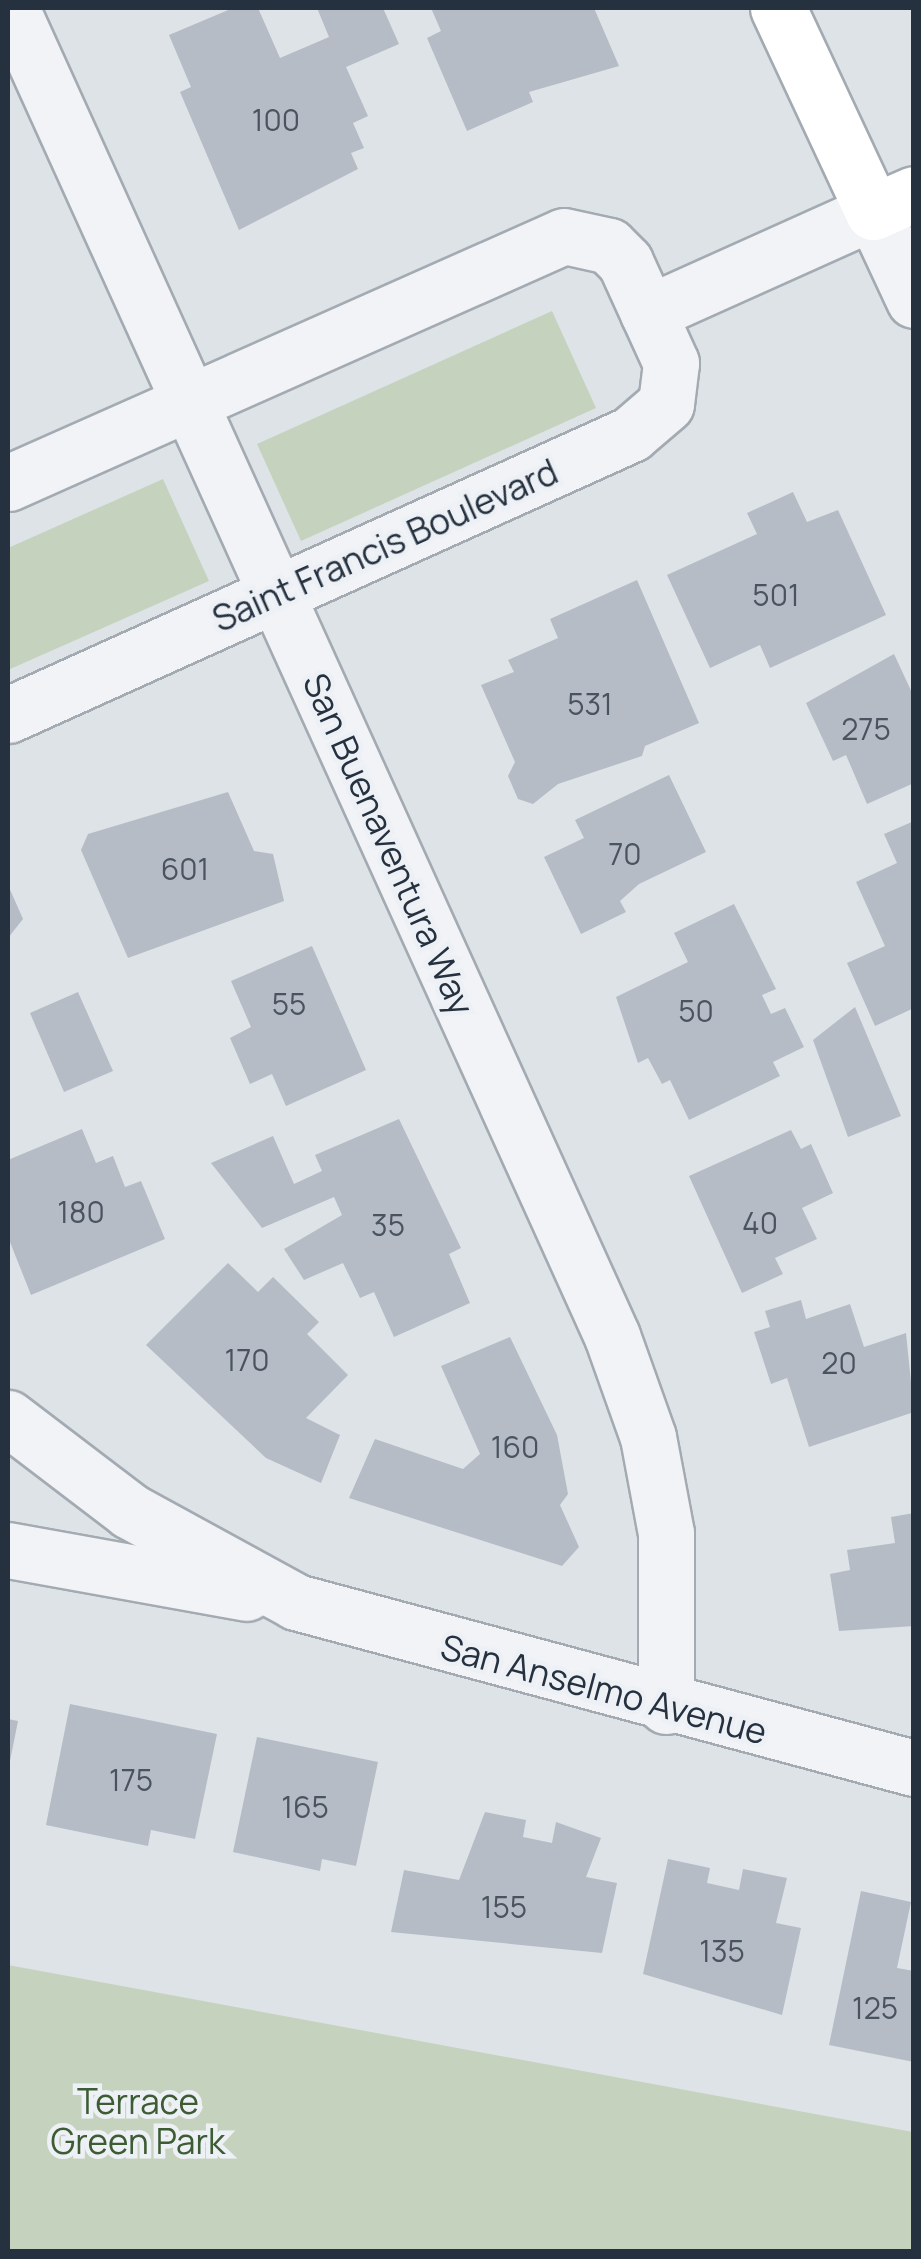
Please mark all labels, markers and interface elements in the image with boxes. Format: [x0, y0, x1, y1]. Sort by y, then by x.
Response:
house number: 100 [252, 102, 300, 138]
street label: Saint Francis Boulevard [206, 450, 564, 640]
house number: 501 [752, 577, 800, 613]
street label: San Buenaventura Way [295, 667, 483, 1021]
house number: 531 [567, 686, 613, 722]
house number: 275 [841, 711, 891, 747]
house number: 70 [608, 836, 642, 872]
house number: 601 [161, 851, 209, 887]
house number: 55 [272, 986, 306, 1022]
house number: 50 [678, 993, 714, 1029]
house number: 180 [57, 1194, 105, 1230]
house number: 40 [742, 1205, 778, 1241]
house number: 35 [371, 1207, 405, 1243]
house number: 170 [224, 1342, 270, 1378]
house number: 20 [821, 1345, 857, 1381]
house number: 160 [491, 1429, 539, 1465]
street label: San Anselmo Avenue [436, 1625, 772, 1753]
house number: 175 [109, 1762, 153, 1798]
house number: 165 [281, 1789, 329, 1825]
house number: 155 [481, 1889, 527, 1925]
house number: 135 [699, 1933, 745, 1969]
house number: 125 [852, 1990, 898, 2026]
park label: Terrace Green Park [51, 2080, 225, 2162]

